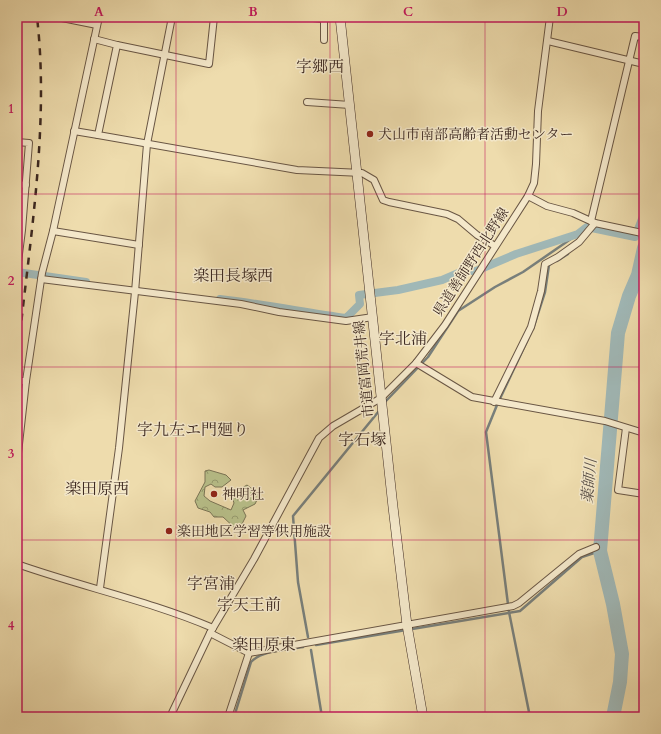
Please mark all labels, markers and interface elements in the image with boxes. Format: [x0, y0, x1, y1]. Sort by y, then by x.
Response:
text: A [94, 3, 104, 21]
text: B [248, 3, 258, 21]
text: C [403, 3, 413, 21]
text: D [556, 3, 568, 21]
district label: 字郷西 [296, 56, 344, 78]
text: 1 [8, 100, 14, 118]
place label: 犬山市南部高齢者活動センター [378, 125, 573, 144]
marker: 犬山市南部高齢者活動センター [365, 129, 375, 139]
street label: 県道善師野西北野線 [429, 204, 513, 320]
district label: 楽田長塚西 [193, 265, 273, 287]
text: 2 [8, 272, 15, 290]
street label: 市道富岡荒井線 [349, 319, 379, 419]
district label: 字北浦 [379, 328, 427, 350]
district label: 字九左エ門廻り [137, 419, 249, 441]
district label: 字石塚 [338, 429, 386, 451]
text: 3 [8, 445, 15, 463]
water label: 薬師川 [577, 456, 601, 504]
district label: 楽田原西 [65, 478, 129, 500]
place label: 神明社 [222, 485, 264, 504]
marker: 神明社 [209, 489, 219, 499]
place label: 楽田地区学習等供用施設 [177, 522, 331, 541]
marker: 楽田地区学習等供用施設 [164, 526, 174, 536]
district label: 字宮浦 [187, 573, 235, 595]
district label: 字天王前 [217, 594, 281, 616]
text: 4 [8, 617, 15, 635]
district label: 楽田原東 [232, 634, 296, 656]

